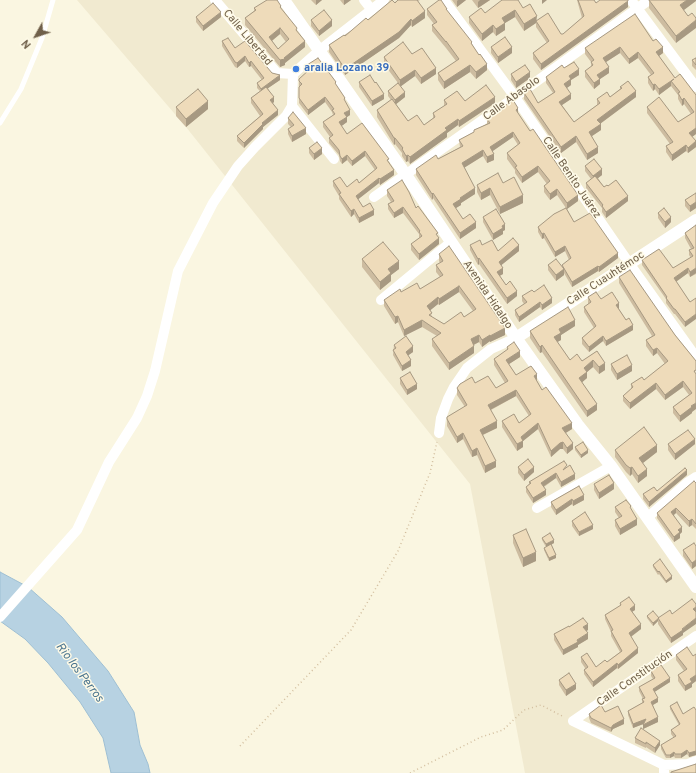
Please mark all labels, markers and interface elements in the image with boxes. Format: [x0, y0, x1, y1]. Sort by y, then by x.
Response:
street label: Calle Libertad [220, 7, 274, 69]
north arrow [16, 16, 56, 56]
text: N [19, 36, 35, 51]
place label: aralia Lozano 39 [304, 62, 389, 76]
marker: aralia Lozano 39 [291, 64, 301, 74]
street label: Calle Abasolo [481, 74, 543, 124]
street label: Calle Benito Juárez [539, 135, 603, 221]
street label: Calle Cuauhtémoc [565, 249, 647, 309]
street label: Avenida Hidalgo [459, 258, 515, 332]
water label: Rio los Perros [52, 640, 106, 706]
street label: Calle Constitución [595, 648, 675, 710]

